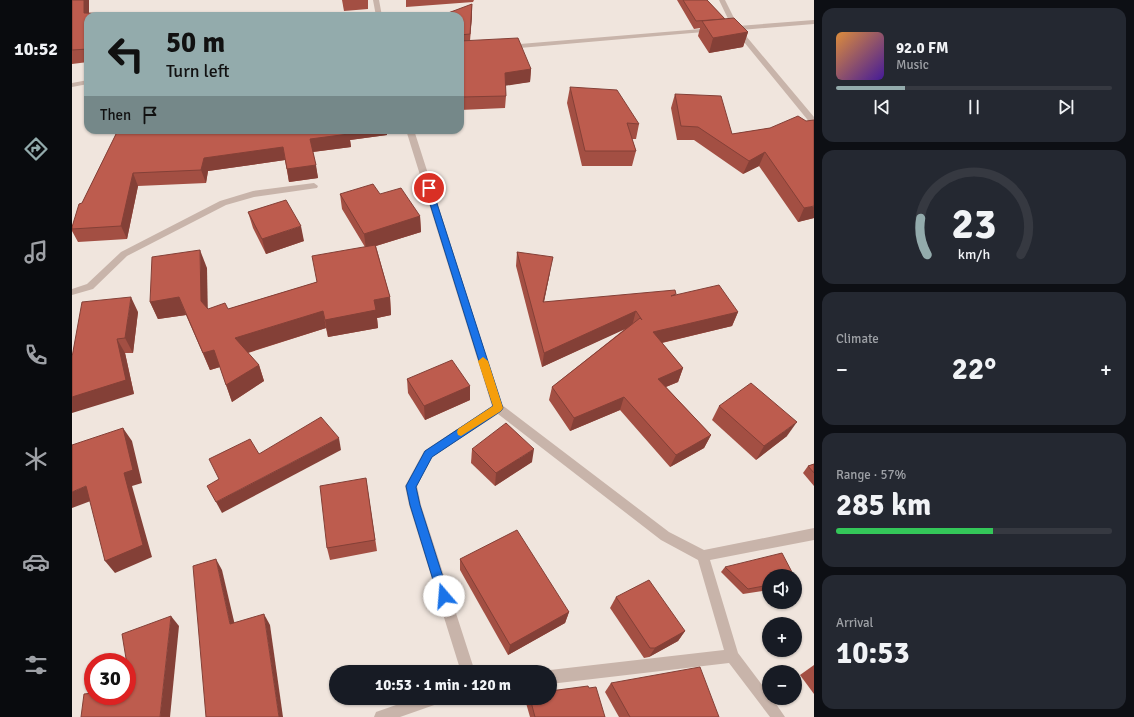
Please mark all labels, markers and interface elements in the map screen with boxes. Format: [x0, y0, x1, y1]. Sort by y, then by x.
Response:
text: 50 m [166, 26, 225, 60]
icon: left [100, 28, 152, 80]
text: 10:52 [14, 38, 58, 60]
text: 92.0 FM [896, 39, 948, 57]
text: Music [896, 57, 929, 73]
text: Turn left [166, 60, 229, 82]
icon: previous [871, 96, 893, 118]
icon: pause [963, 96, 985, 118]
icon: next [1055, 96, 1077, 118]
icon: arrive [139, 104, 161, 126]
text: Then [100, 106, 131, 124]
icon: directions [22, 135, 50, 163]
pin [412, 171, 446, 205]
icon: arrive [418, 177, 440, 199]
text: 23 [952, 198, 996, 249]
icon: music [22, 238, 50, 266]
text: km/h [958, 245, 990, 262]
text: Climate [836, 331, 879, 347]
icon: phone [22, 341, 50, 369]
text: 22° [952, 351, 996, 388]
text: − [836, 356, 848, 383]
text: + [1100, 356, 1112, 383]
icon: climate [22, 445, 50, 473]
text: Range · 57% [836, 467, 906, 483]
text: 285 km [836, 487, 931, 524]
icon: car [22, 548, 50, 576]
map controls [762, 569, 802, 705]
button: sound [762, 569, 802, 609]
position arrow [423, 575, 465, 617]
text: Arrival [836, 615, 873, 631]
button: + [762, 617, 802, 657]
text: 10:53 [836, 635, 910, 672]
icon: filters [22, 651, 50, 679]
speed limit sign: 30 [84, 653, 136, 705]
button: − [762, 665, 802, 705]
text: 10:53 · 1 min · 120 m [375, 676, 511, 694]

